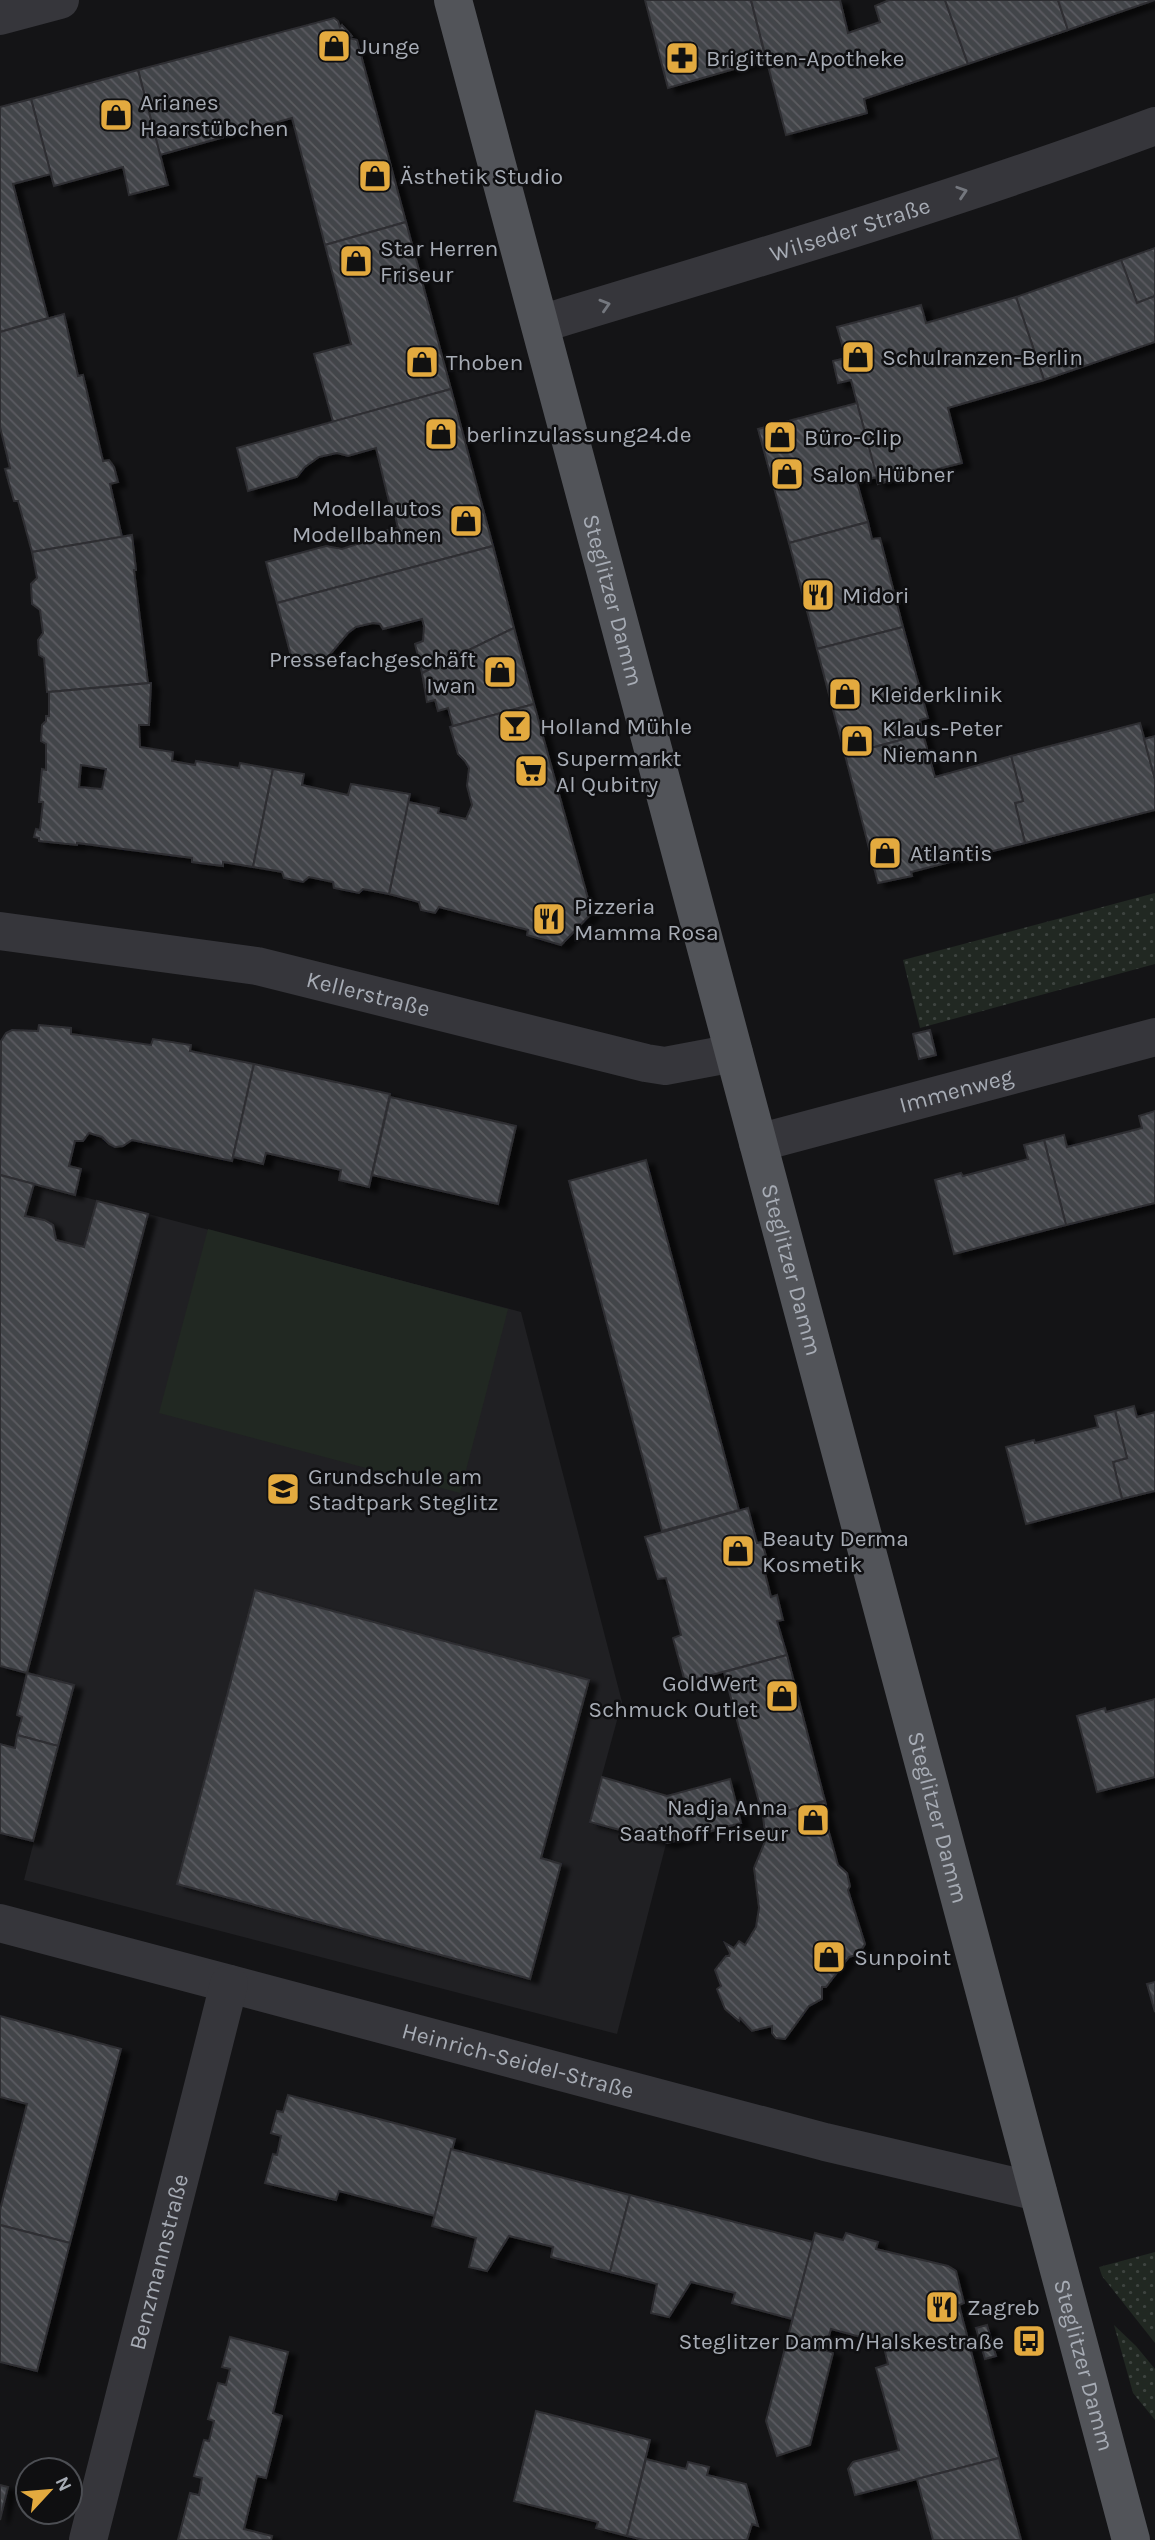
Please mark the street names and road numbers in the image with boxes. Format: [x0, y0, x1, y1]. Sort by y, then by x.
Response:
street label: Wilseder Straße [766, 191, 933, 267]
street label: Steglitzer Damm [577, 511, 649, 689]
street label: Kellerstraße [304, 965, 433, 1022]
street label: Immenweg [896, 1062, 1016, 1118]
street label: Steglitzer Damm [756, 1181, 828, 1358]
street label: Steglitzer Damm [902, 1728, 974, 1906]
street label: Heinrich-Seidel-Straße [399, 2017, 637, 2104]
street label: Benzmannstraße [123, 2171, 194, 2353]
street label: Steglitzer Damm [1048, 2276, 1120, 2454]

